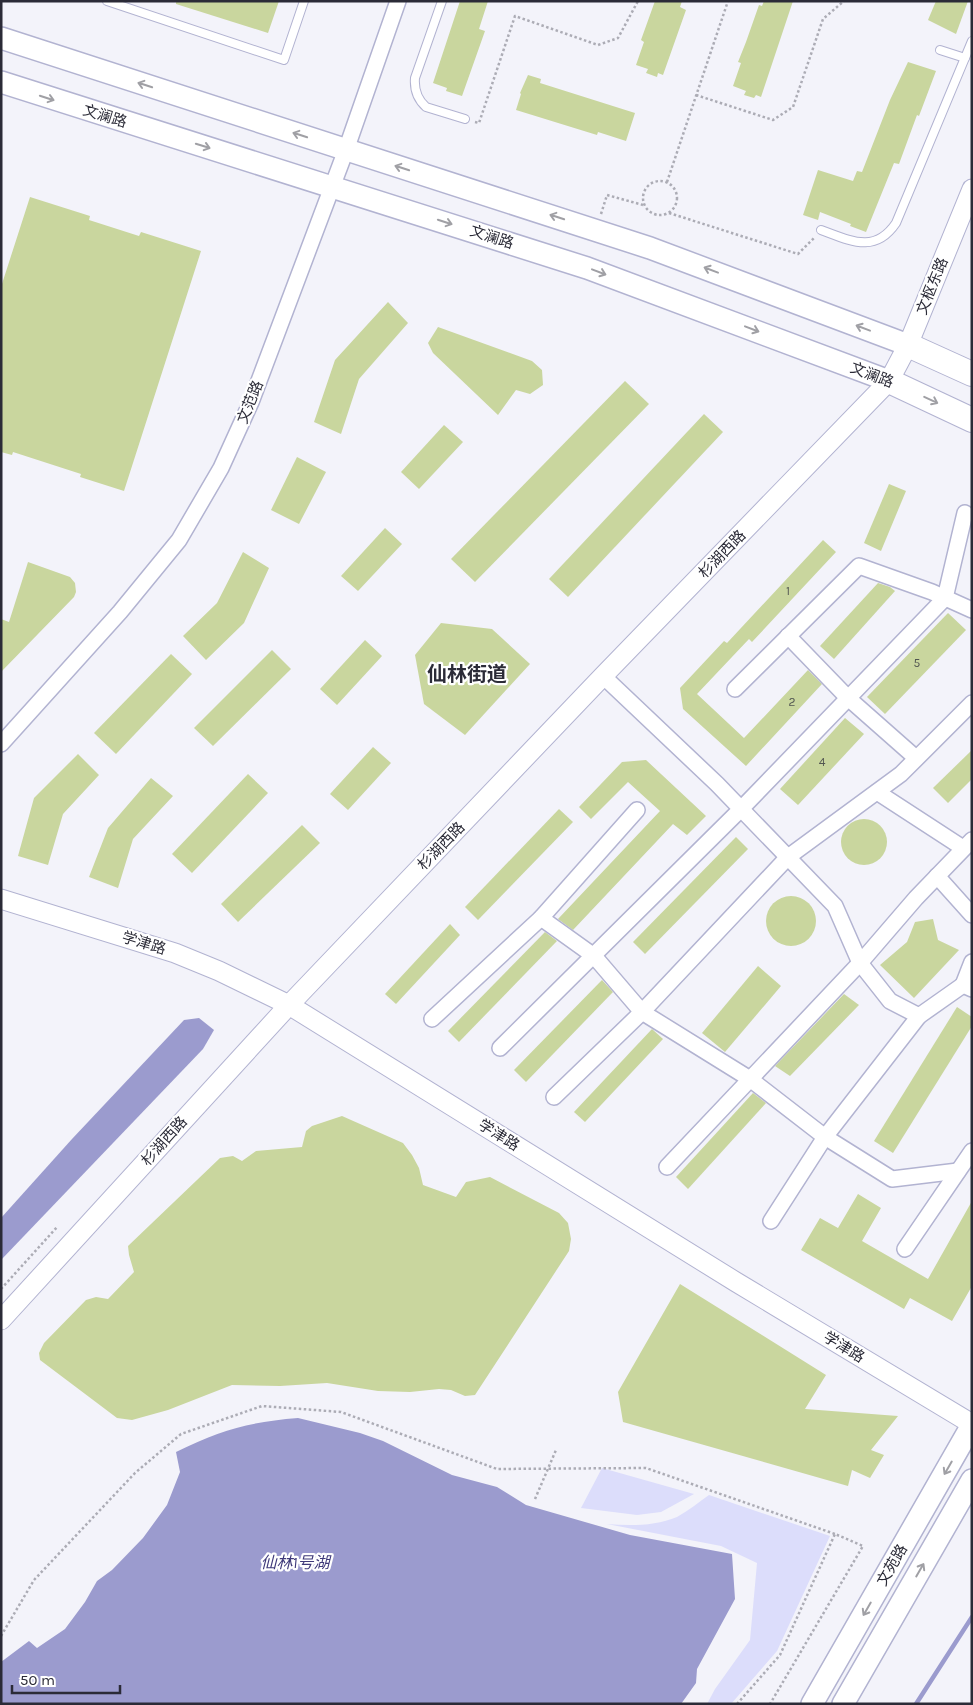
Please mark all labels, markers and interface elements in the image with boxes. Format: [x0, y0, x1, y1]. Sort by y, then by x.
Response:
one-way arrow [138, 80, 154, 89]
one-way arrow [39, 94, 55, 104]
street label: 文澜路 [81, 101, 129, 131]
one-way arrow [293, 130, 308, 139]
one-way arrow [194, 142, 210, 152]
one-way arrow [395, 162, 411, 172]
one-way arrow [549, 212, 565, 222]
one-way arrow [436, 218, 452, 228]
street label: 文澜路 [468, 221, 516, 253]
street label: 文枢东路 [912, 255, 952, 317]
one-way arrow [703, 265, 719, 274]
one-way arrow [591, 268, 607, 277]
one-way arrow [855, 323, 871, 332]
one-way arrow [743, 325, 759, 334]
street label: 文澜路 [848, 359, 896, 391]
street label: 文范路 [233, 378, 267, 426]
one-way arrow [923, 396, 938, 406]
street label: 杉湖西路 [695, 526, 749, 582]
house number: 1 [786, 584, 790, 598]
house number: 5 [914, 656, 921, 670]
district label: 仙林街道 [427, 663, 507, 686]
house number: 2 [789, 695, 796, 709]
house number: 4 [819, 755, 826, 769]
street label: 杉湖西路 [414, 818, 468, 874]
street label: 学津路 [120, 928, 168, 958]
street label: 杉湖西路 [137, 1113, 191, 1169]
street label: 学津路 [475, 1115, 523, 1155]
street label: 学津路 [820, 1328, 868, 1366]
one-way arrow [942, 1460, 952, 1474]
street label: 文苑路 [873, 1541, 911, 1589]
water label: 仙林1号湖 [261, 1553, 332, 1572]
one-way arrow [915, 1563, 925, 1578]
one-way arrow [861, 1601, 871, 1615]
scale bar [12, 1662, 120, 1694]
text: 50 m [20, 1671, 55, 1689]

